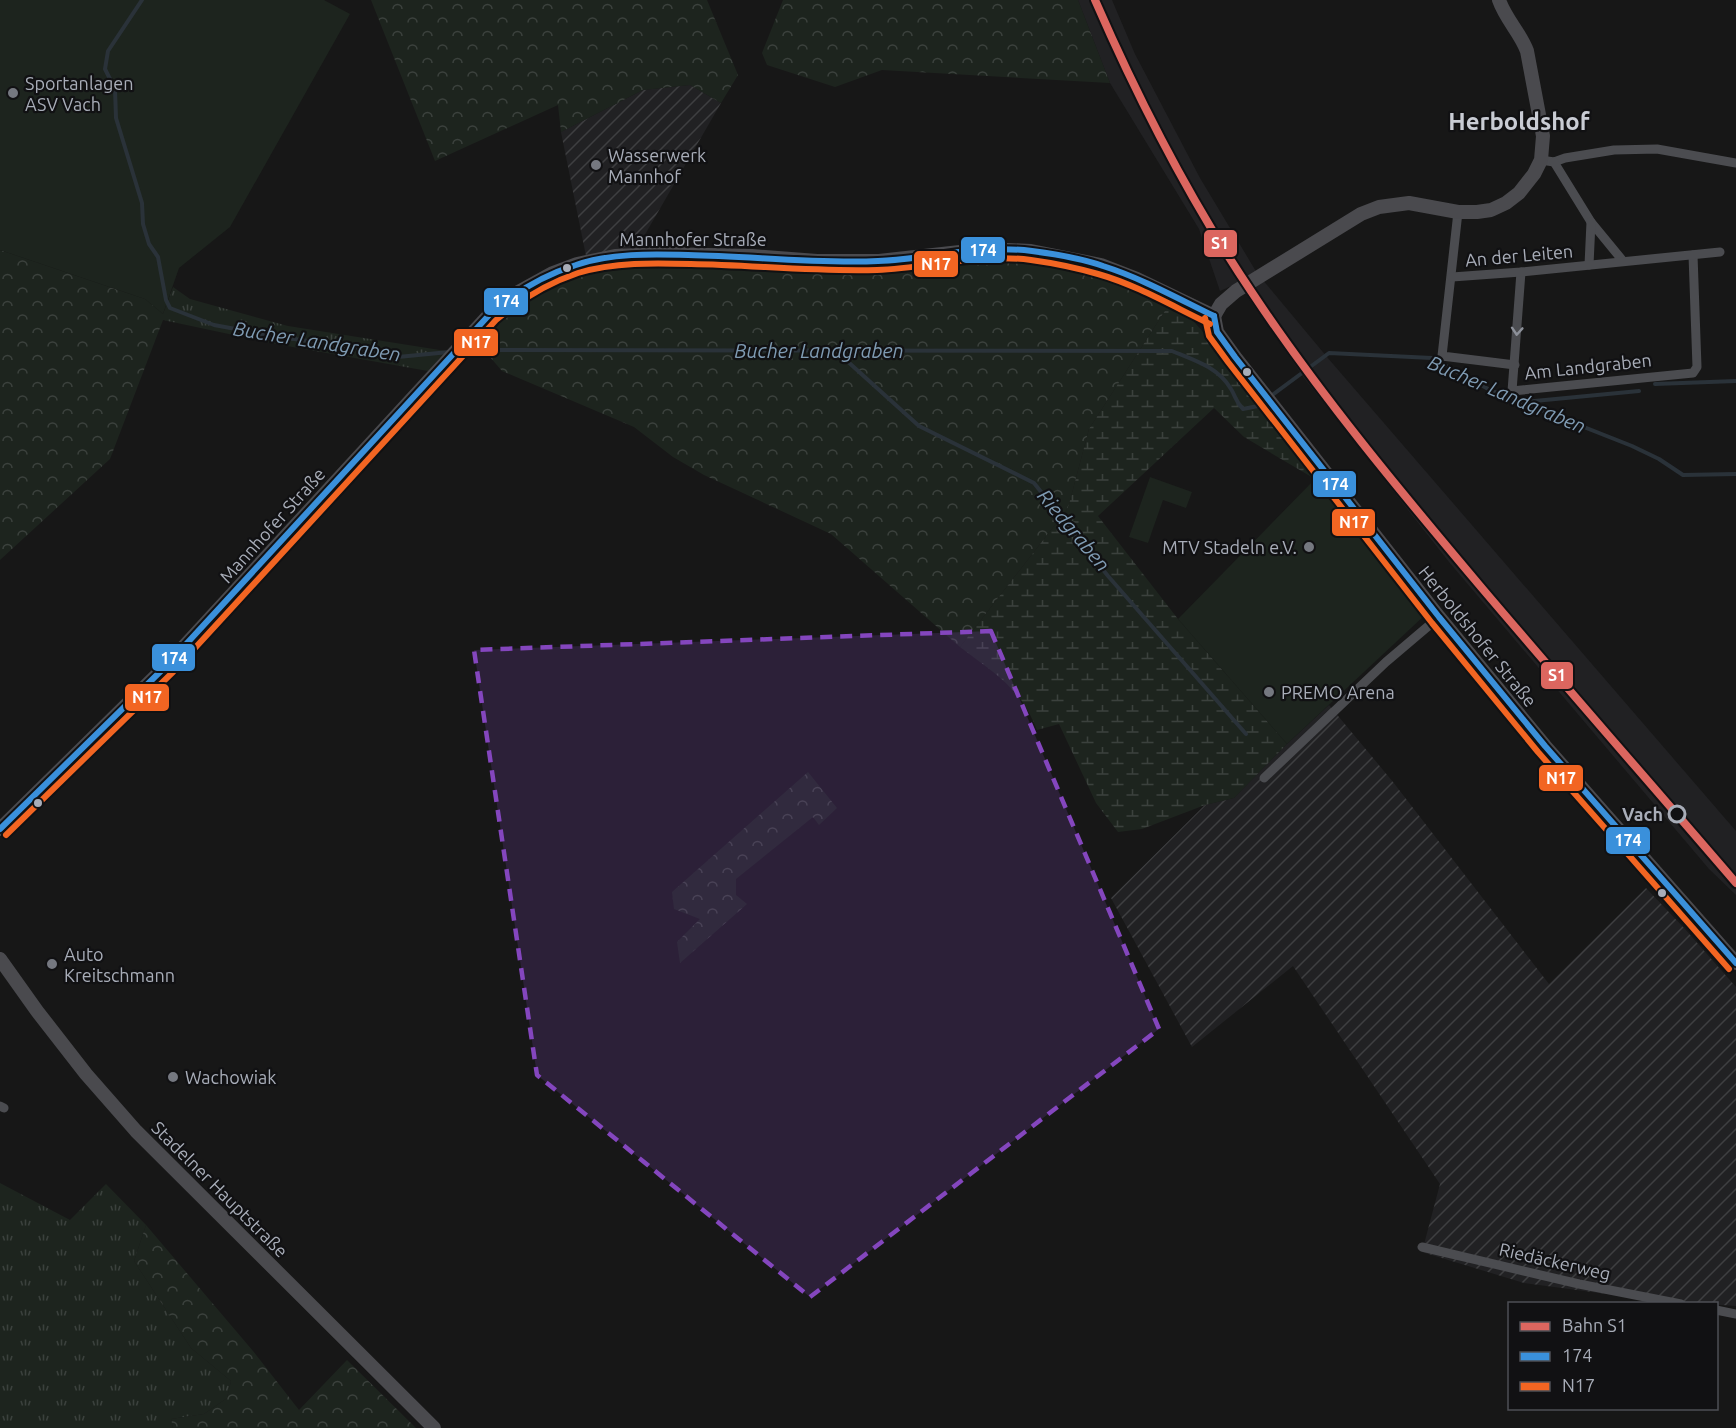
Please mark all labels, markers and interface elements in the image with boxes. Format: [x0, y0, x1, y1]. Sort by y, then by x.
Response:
place label: Sportanlagen ASV Vach [25, 73, 133, 114]
marker: Sportanlagen ASV Vach [6, 86, 20, 100]
district label: Herboldshof [1448, 108, 1591, 135]
place label: Wasserwerk Mannhof [608, 145, 706, 186]
marker: Wasserwerk Mannhof [589, 158, 603, 172]
street label: Mannhofer Straße [619, 229, 767, 249]
line badge: S1 [1203, 229, 1238, 258]
text: S1 [1211, 234, 1229, 252]
line badge: 174 [960, 236, 1006, 264]
street label: An der Leiten [1464, 240, 1574, 270]
text: 174 [969, 241, 997, 259]
line badge: N17 [913, 250, 959, 278]
text: N17 [921, 255, 951, 273]
unlabelled marker [561, 262, 573, 274]
line badge: 174 [483, 287, 529, 316]
text: 174 [492, 292, 520, 310]
water label: Bucher Landgraben [232, 316, 402, 366]
one-way arrow [1511, 326, 1524, 335]
line badge: N17 [453, 328, 499, 357]
text: N17 [461, 333, 491, 351]
water label: Bucher Landgraben [734, 339, 904, 362]
street label: Am Landgraben [1523, 349, 1653, 383]
water label: Bucher Landgraben [1425, 350, 1589, 438]
unlabelled marker [1241, 366, 1253, 378]
street label: Mannhofer Straße [215, 464, 329, 586]
line badge: 174 [1312, 470, 1357, 498]
text: 174 [1321, 475, 1349, 493]
water label: Riedgraben [1033, 484, 1115, 576]
line badge: N17 [1331, 508, 1376, 537]
text: N17 [1339, 513, 1369, 531]
place label: MTV Stadeln e.V. [1162, 537, 1297, 557]
marker: MTV Stadeln e.V. [1302, 540, 1316, 554]
street label: Herboldshofer Straße [1415, 562, 1541, 710]
line badge: 174 [151, 643, 196, 672]
text: 174 [160, 649, 188, 667]
line badge: S1 [1540, 661, 1574, 690]
text: S1 [1548, 666, 1566, 684]
place label: PREMO Arena [1281, 682, 1395, 702]
line badge: N17 [124, 683, 170, 712]
marker: PREMO Arena [1262, 685, 1276, 699]
text: N17 [132, 688, 162, 706]
line badge: N17 [1538, 764, 1584, 792]
text: N17 [1546, 769, 1576, 787]
unlabelled marker [32, 797, 44, 809]
place label: Vach [1622, 804, 1663, 824]
marker: Vach [1668, 805, 1686, 823]
line badge: 174 [1605, 826, 1651, 855]
text: 174 [1614, 831, 1642, 849]
unlabelled marker [1656, 887, 1668, 899]
place label: Auto Kreitschmann [64, 944, 175, 985]
marker: Auto Kreitschmann [45, 957, 59, 971]
place label: Wachowiak [185, 1067, 276, 1087]
marker: Wachowiak [166, 1070, 180, 1084]
street label: Stadelner Hauptstraße [148, 1117, 292, 1261]
street label: Riedäckerweg [1497, 1238, 1613, 1284]
legend [1508, 1302, 1718, 1410]
text: Bahn S1 [1562, 1315, 1627, 1335]
text: 174 [1562, 1345, 1592, 1365]
text: N17 [1562, 1375, 1595, 1395]

